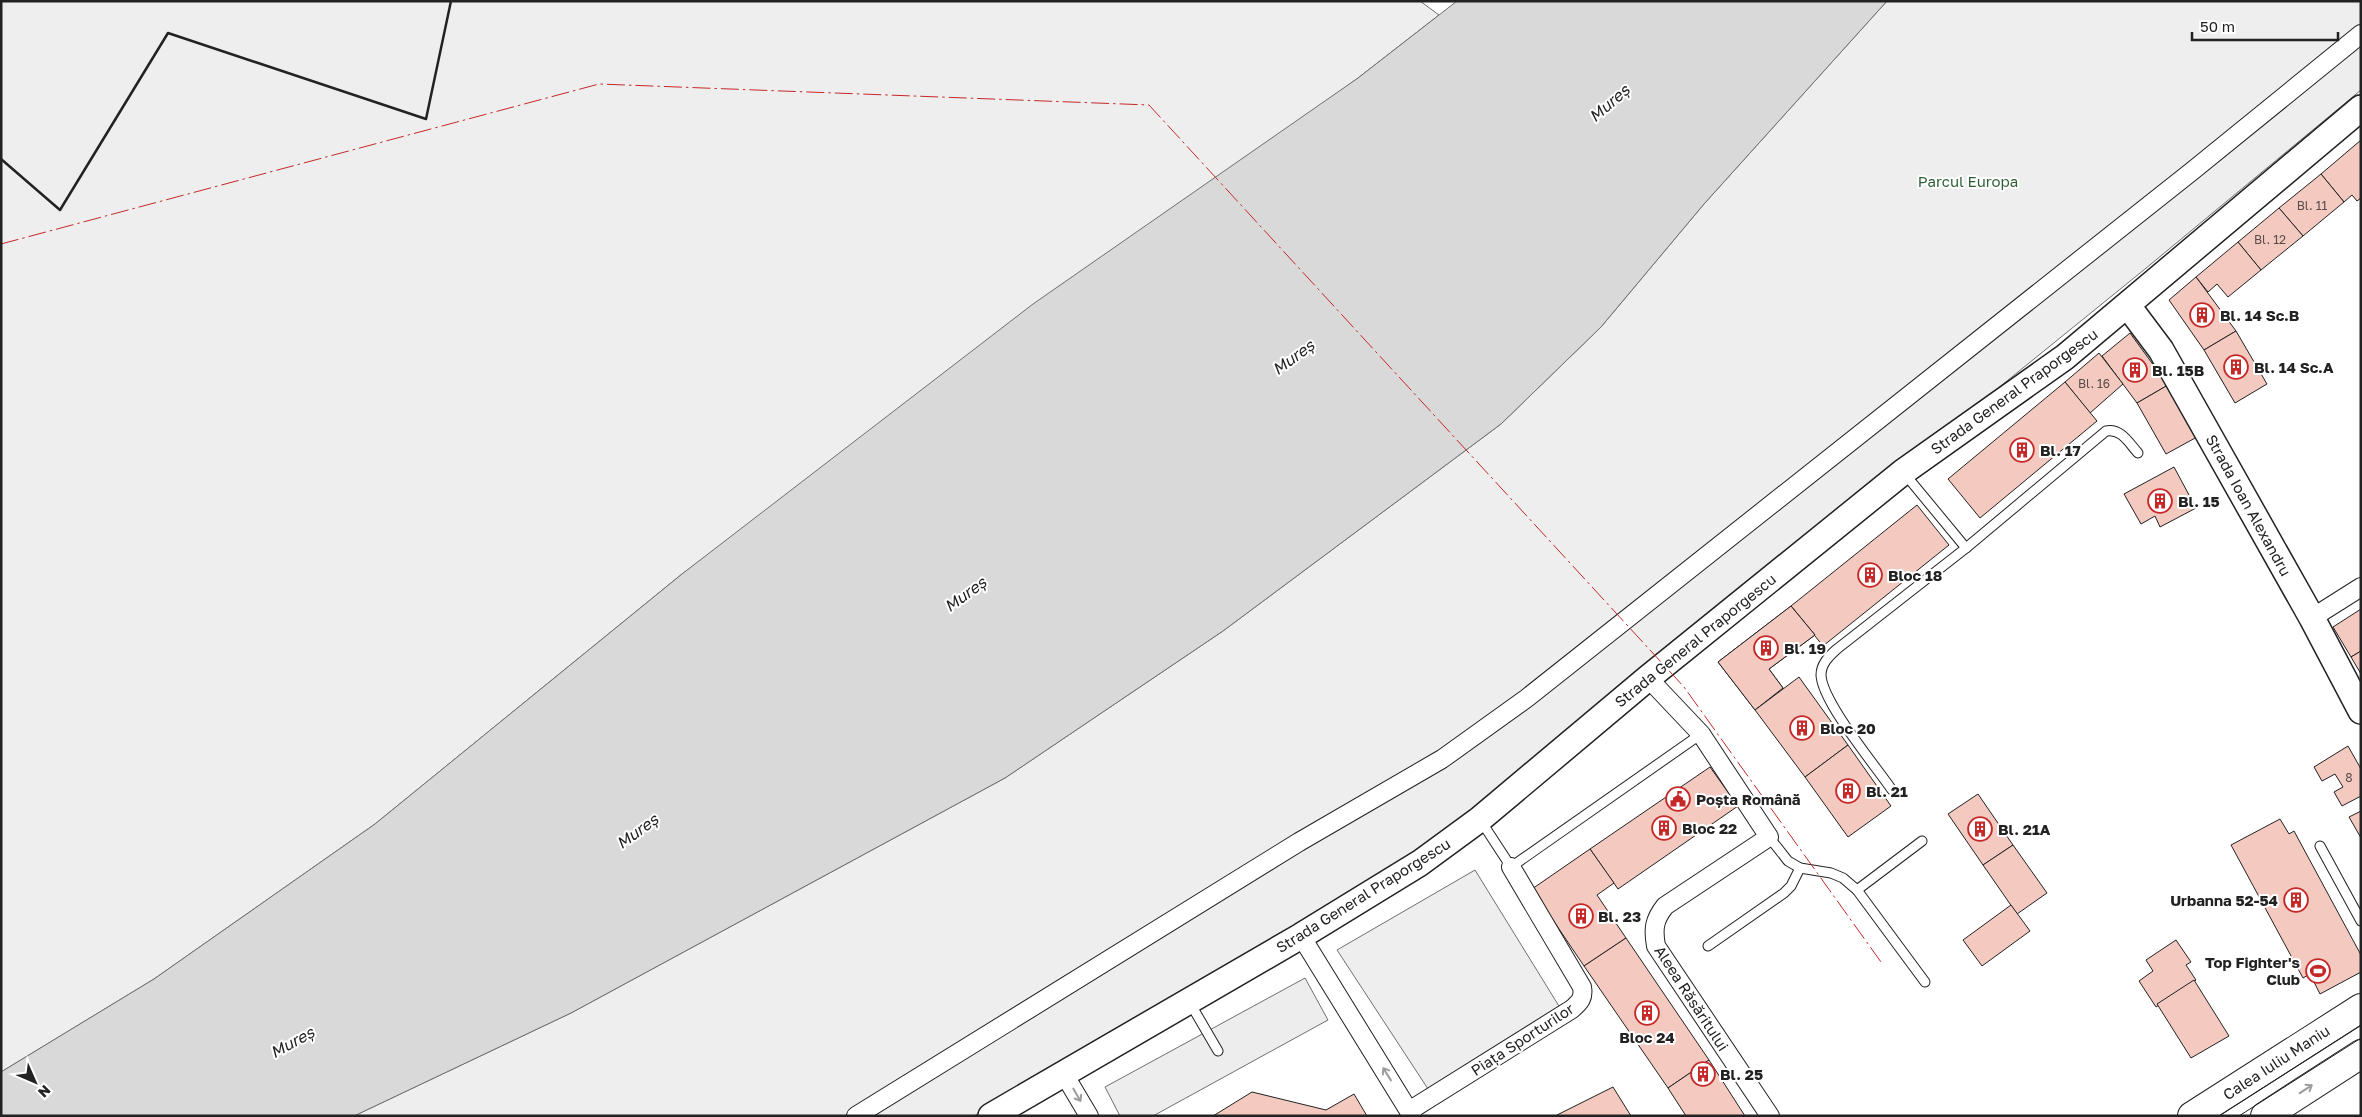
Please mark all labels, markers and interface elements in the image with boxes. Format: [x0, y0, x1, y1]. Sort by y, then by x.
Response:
scale bar [2192, 10, 2338, 42]
text: 50 m [2200, 17, 2235, 35]
water label: Mureș [1585, 79, 1635, 126]
park label: Parcul Europa [1918, 172, 2018, 190]
house number: Bl. 11 [2297, 198, 2328, 213]
house number: Bl. 12 [2254, 232, 2286, 247]
building icon: Bl. 14 Sc.B [2189, 302, 2215, 328]
place label: Bl. 14 Sc.B [2220, 306, 2300, 324]
street label: Strada General Praporgescu [1927, 324, 2101, 458]
water label: Mureș [1268, 334, 1319, 379]
building icon: Bl. 14 Sc.A [2223, 354, 2249, 380]
building icon: Bl. 15B [2122, 357, 2148, 383]
place label: Bl. 14 Sc.A [2254, 358, 2334, 376]
place label: Bl. 15B [2152, 361, 2205, 379]
house number: Bl. 16 [2078, 376, 2110, 391]
street label: Strada Ioan Alexandru [2203, 431, 2295, 579]
building icon: Bl. 17 [2009, 437, 2035, 463]
place label: Bl. 17 [2040, 441, 2081, 459]
building icon: Bl. 15 [2147, 488, 2173, 514]
place label: Bl. 15 [2178, 492, 2220, 510]
building icon: Bloc 18 [1857, 562, 1883, 588]
place label: Bloc 18 [1888, 566, 1942, 584]
street label: Strada General Praporgescu [1611, 569, 1779, 711]
water label: Mureș [940, 571, 991, 616]
building icon: Bl. 19 [1753, 635, 1779, 661]
place label: Bl. 19 [1784, 639, 1826, 657]
building icon: Bloc 20 [1789, 715, 1815, 741]
place label: Bloc 20 [1820, 719, 1876, 737]
house number: 8 [2345, 770, 2353, 785]
building icon: Bl. 21 [1835, 778, 1861, 804]
place label: Bl. 21 [1866, 782, 1908, 800]
public building icon: Poșta Română [1665, 786, 1691, 812]
place label: Poșta Română [1696, 790, 1801, 808]
water label: Mureș [612, 808, 663, 853]
building icon: Bloc 22 [1651, 815, 1677, 841]
building icon: Bl. 21A [1967, 816, 1993, 842]
place label: Bloc 22 [1682, 819, 1737, 837]
place label: Bl. 21A [1998, 820, 2051, 838]
street label: Strada General Praporgescu [1273, 834, 1453, 956]
building icon: Urbanna 52-54 [2283, 887, 2309, 913]
place label: Urbanna 52-54 [2170, 891, 2278, 909]
building icon: Bl. 23 [1568, 903, 1594, 929]
place label: Bl. 23 [1598, 907, 1641, 925]
street label: Aleea Răsăritului [1651, 942, 1733, 1054]
place label: Top Fighter's Club [2205, 953, 2300, 988]
sports icon: Top Fighter's Club [2305, 958, 2331, 984]
street label: Piața Sporturilor [1467, 999, 1577, 1079]
building icon: Bloc 24 [1634, 1000, 1660, 1026]
water label: Mureș [266, 1021, 319, 1062]
street label: Calea Iuliu Maniu [2219, 1021, 2333, 1103]
place label: Bloc 24 [1619, 1028, 1675, 1046]
north arrow [10, 1057, 60, 1107]
building icon: Bl. 25 [1690, 1061, 1716, 1087]
place label: Bl. 25 [1720, 1065, 1763, 1083]
one-way arrow [1381, 1068, 1391, 1082]
text: N [35, 1082, 54, 1101]
one-way arrow [2298, 1084, 2312, 1094]
one-way arrow [1072, 1087, 1082, 1101]

